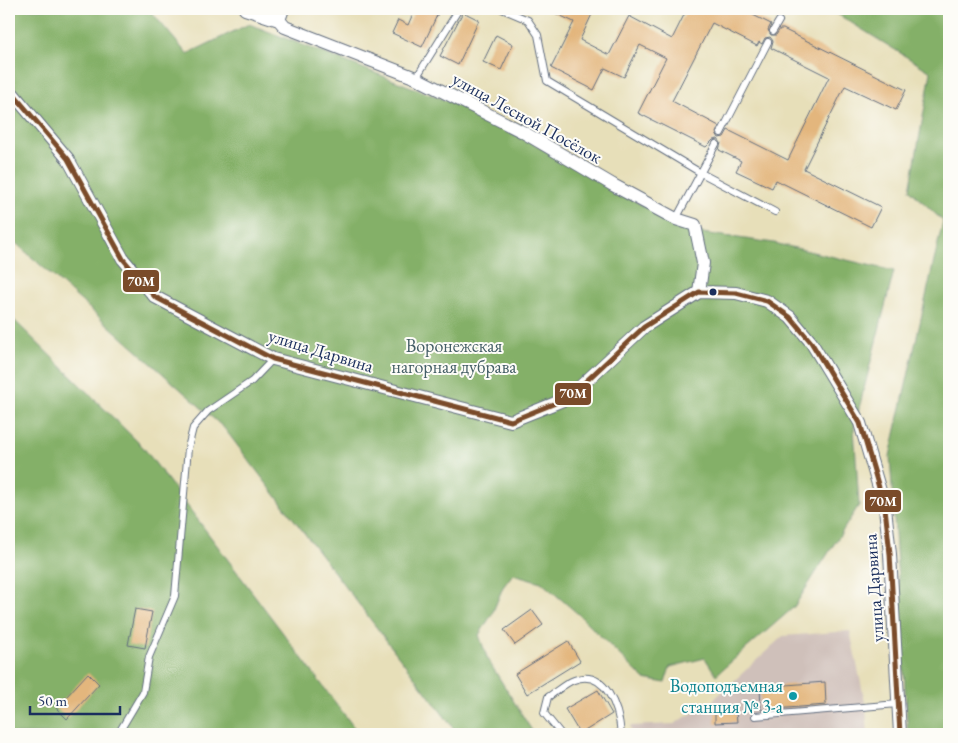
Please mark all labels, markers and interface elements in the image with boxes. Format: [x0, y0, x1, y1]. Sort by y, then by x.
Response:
street label: улица Лесной Посёлок [448, 67, 606, 168]
line badge: 70М [122, 269, 160, 293]
text: 70М [127, 272, 155, 290]
unlabelled marker [708, 287, 718, 297]
street label: улица Дарвина [266, 324, 377, 378]
park label: Воронежская нагорная дубрава [392, 334, 517, 378]
line badge: 70М [554, 382, 592, 406]
text: 70М [559, 384, 587, 402]
line badge: 70М [864, 489, 902, 513]
text: 70М [869, 492, 897, 510]
street label: улица Дарвина [858, 532, 889, 643]
place label: Водоподъемная станция № 3-а [670, 674, 784, 718]
scale bar [30, 683, 120, 715]
marker: Водоподъемная станция № 3-а [787, 690, 799, 702]
text: 50 m [38, 691, 67, 710]

